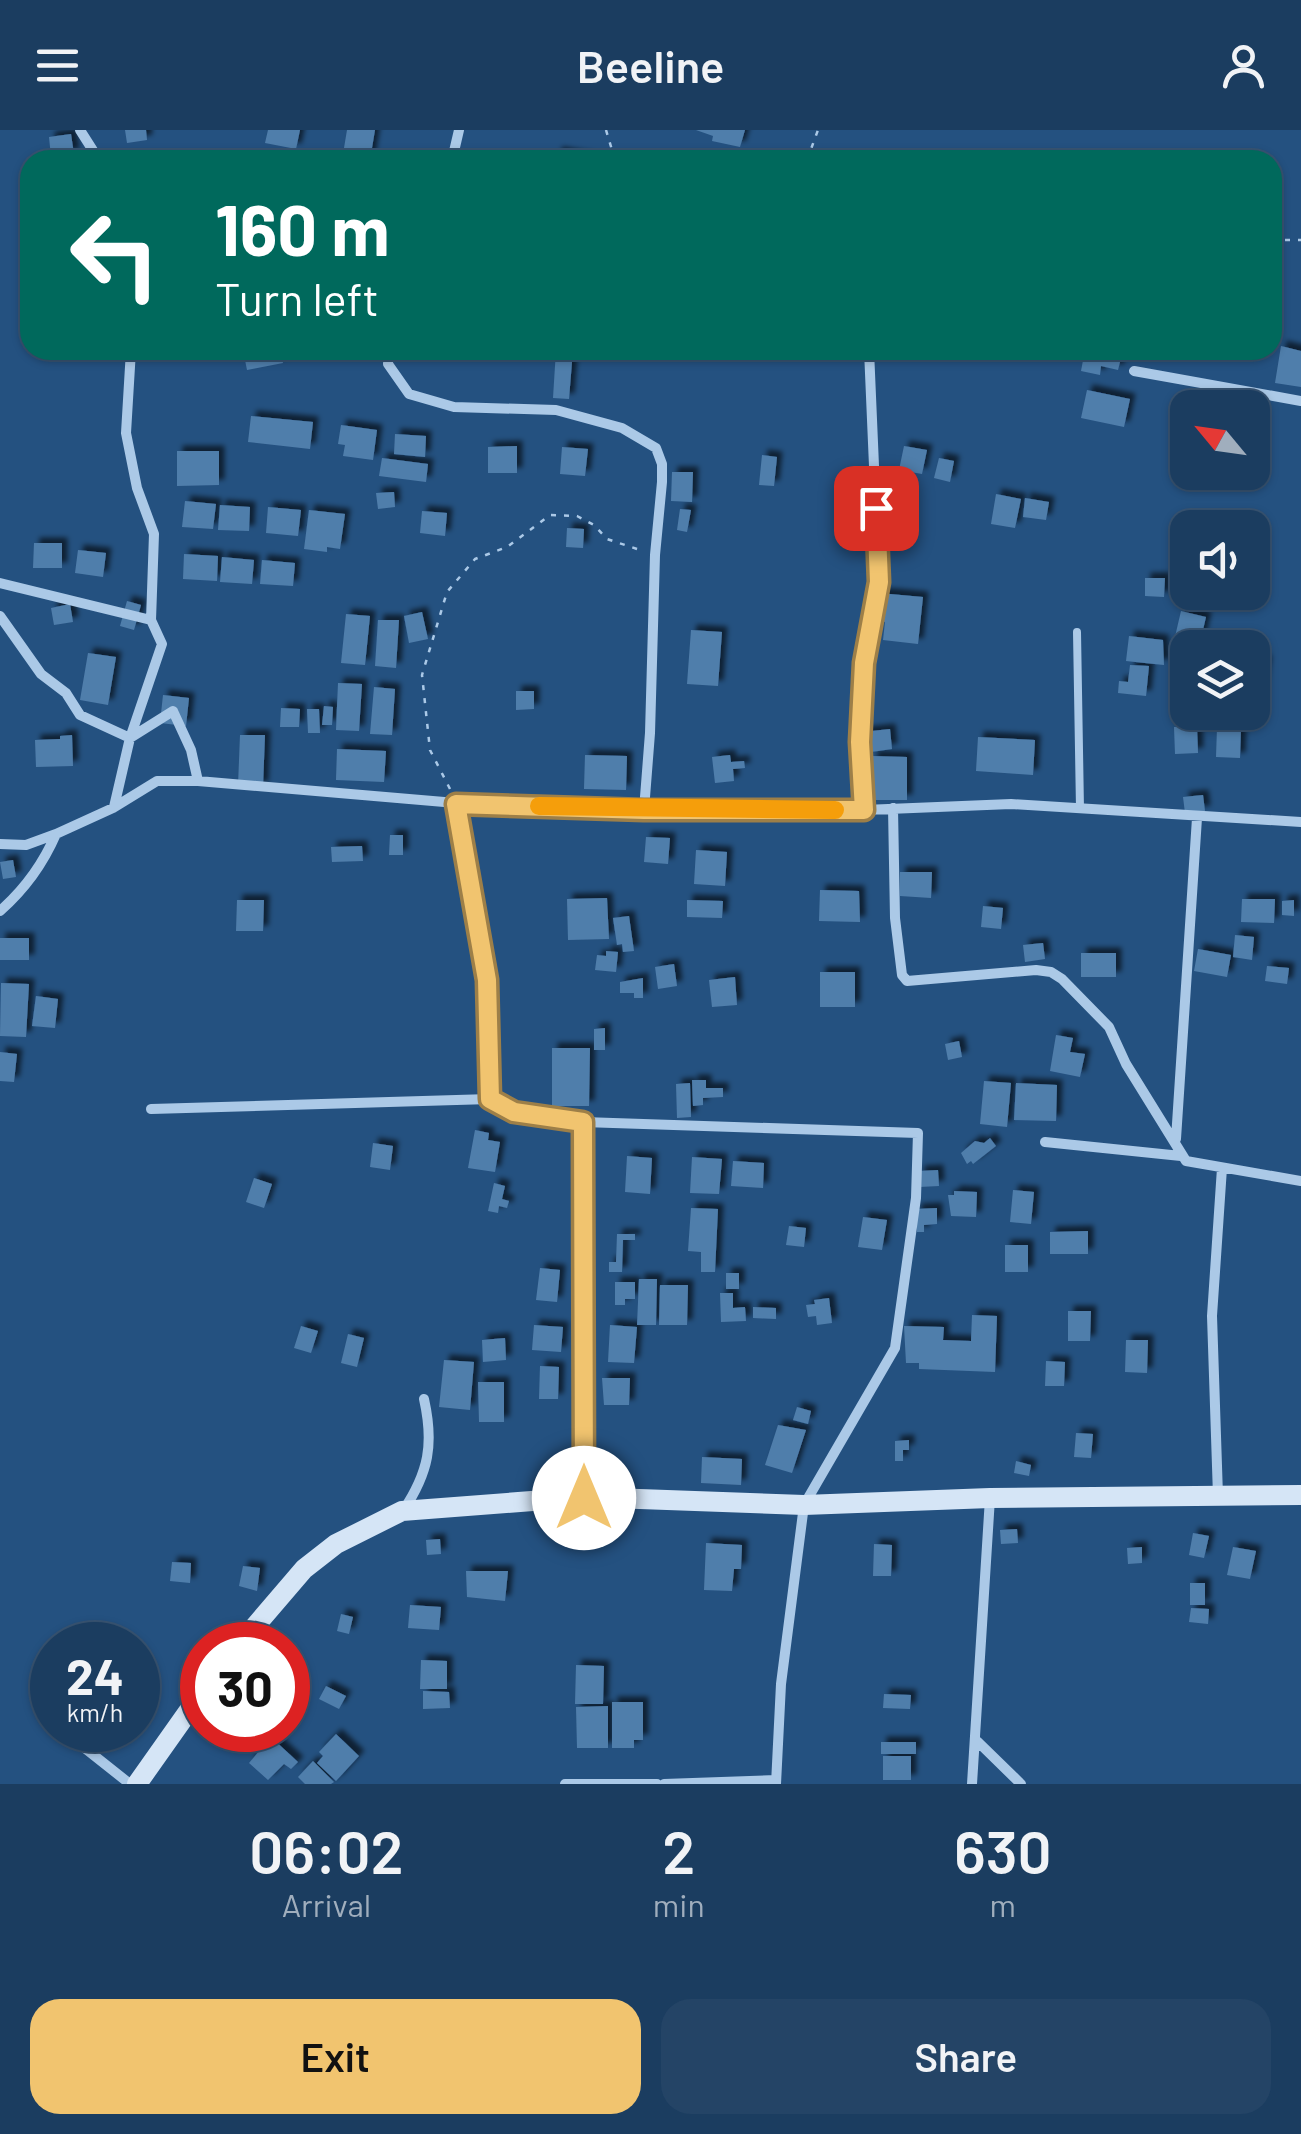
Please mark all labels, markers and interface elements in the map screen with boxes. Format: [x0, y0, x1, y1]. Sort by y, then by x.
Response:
icon: menu [30, 38, 85, 93]
text: Beeline [577, 38, 724, 92]
icon: person [1216, 38, 1271, 93]
text: 160 m [215, 186, 390, 270]
icon: left [50, 190, 180, 320]
text: Turn left [215, 271, 379, 325]
north arrow [1170, 390, 1270, 490]
map controls [1170, 390, 1270, 730]
pin [834, 466, 919, 551]
icon: arrive [849, 481, 904, 536]
button: sound [1170, 510, 1270, 610]
button: layers [1170, 630, 1270, 730]
position arrow [532, 1446, 636, 1550]
speed limit sign: 30 [180, 1622, 310, 1752]
text: 24 [66, 1645, 124, 1705]
text: km/h [67, 1697, 123, 1727]
text: 06:02 [249, 1814, 404, 1886]
text: 2 [662, 1814, 695, 1886]
text: 630 [954, 1814, 1052, 1886]
text: Arrival [282, 1885, 371, 1923]
text: min [653, 1885, 705, 1923]
text: m [990, 1885, 1016, 1923]
button: Exit [30, 1999, 641, 2114]
button: Share [661, 1999, 1271, 2114]

